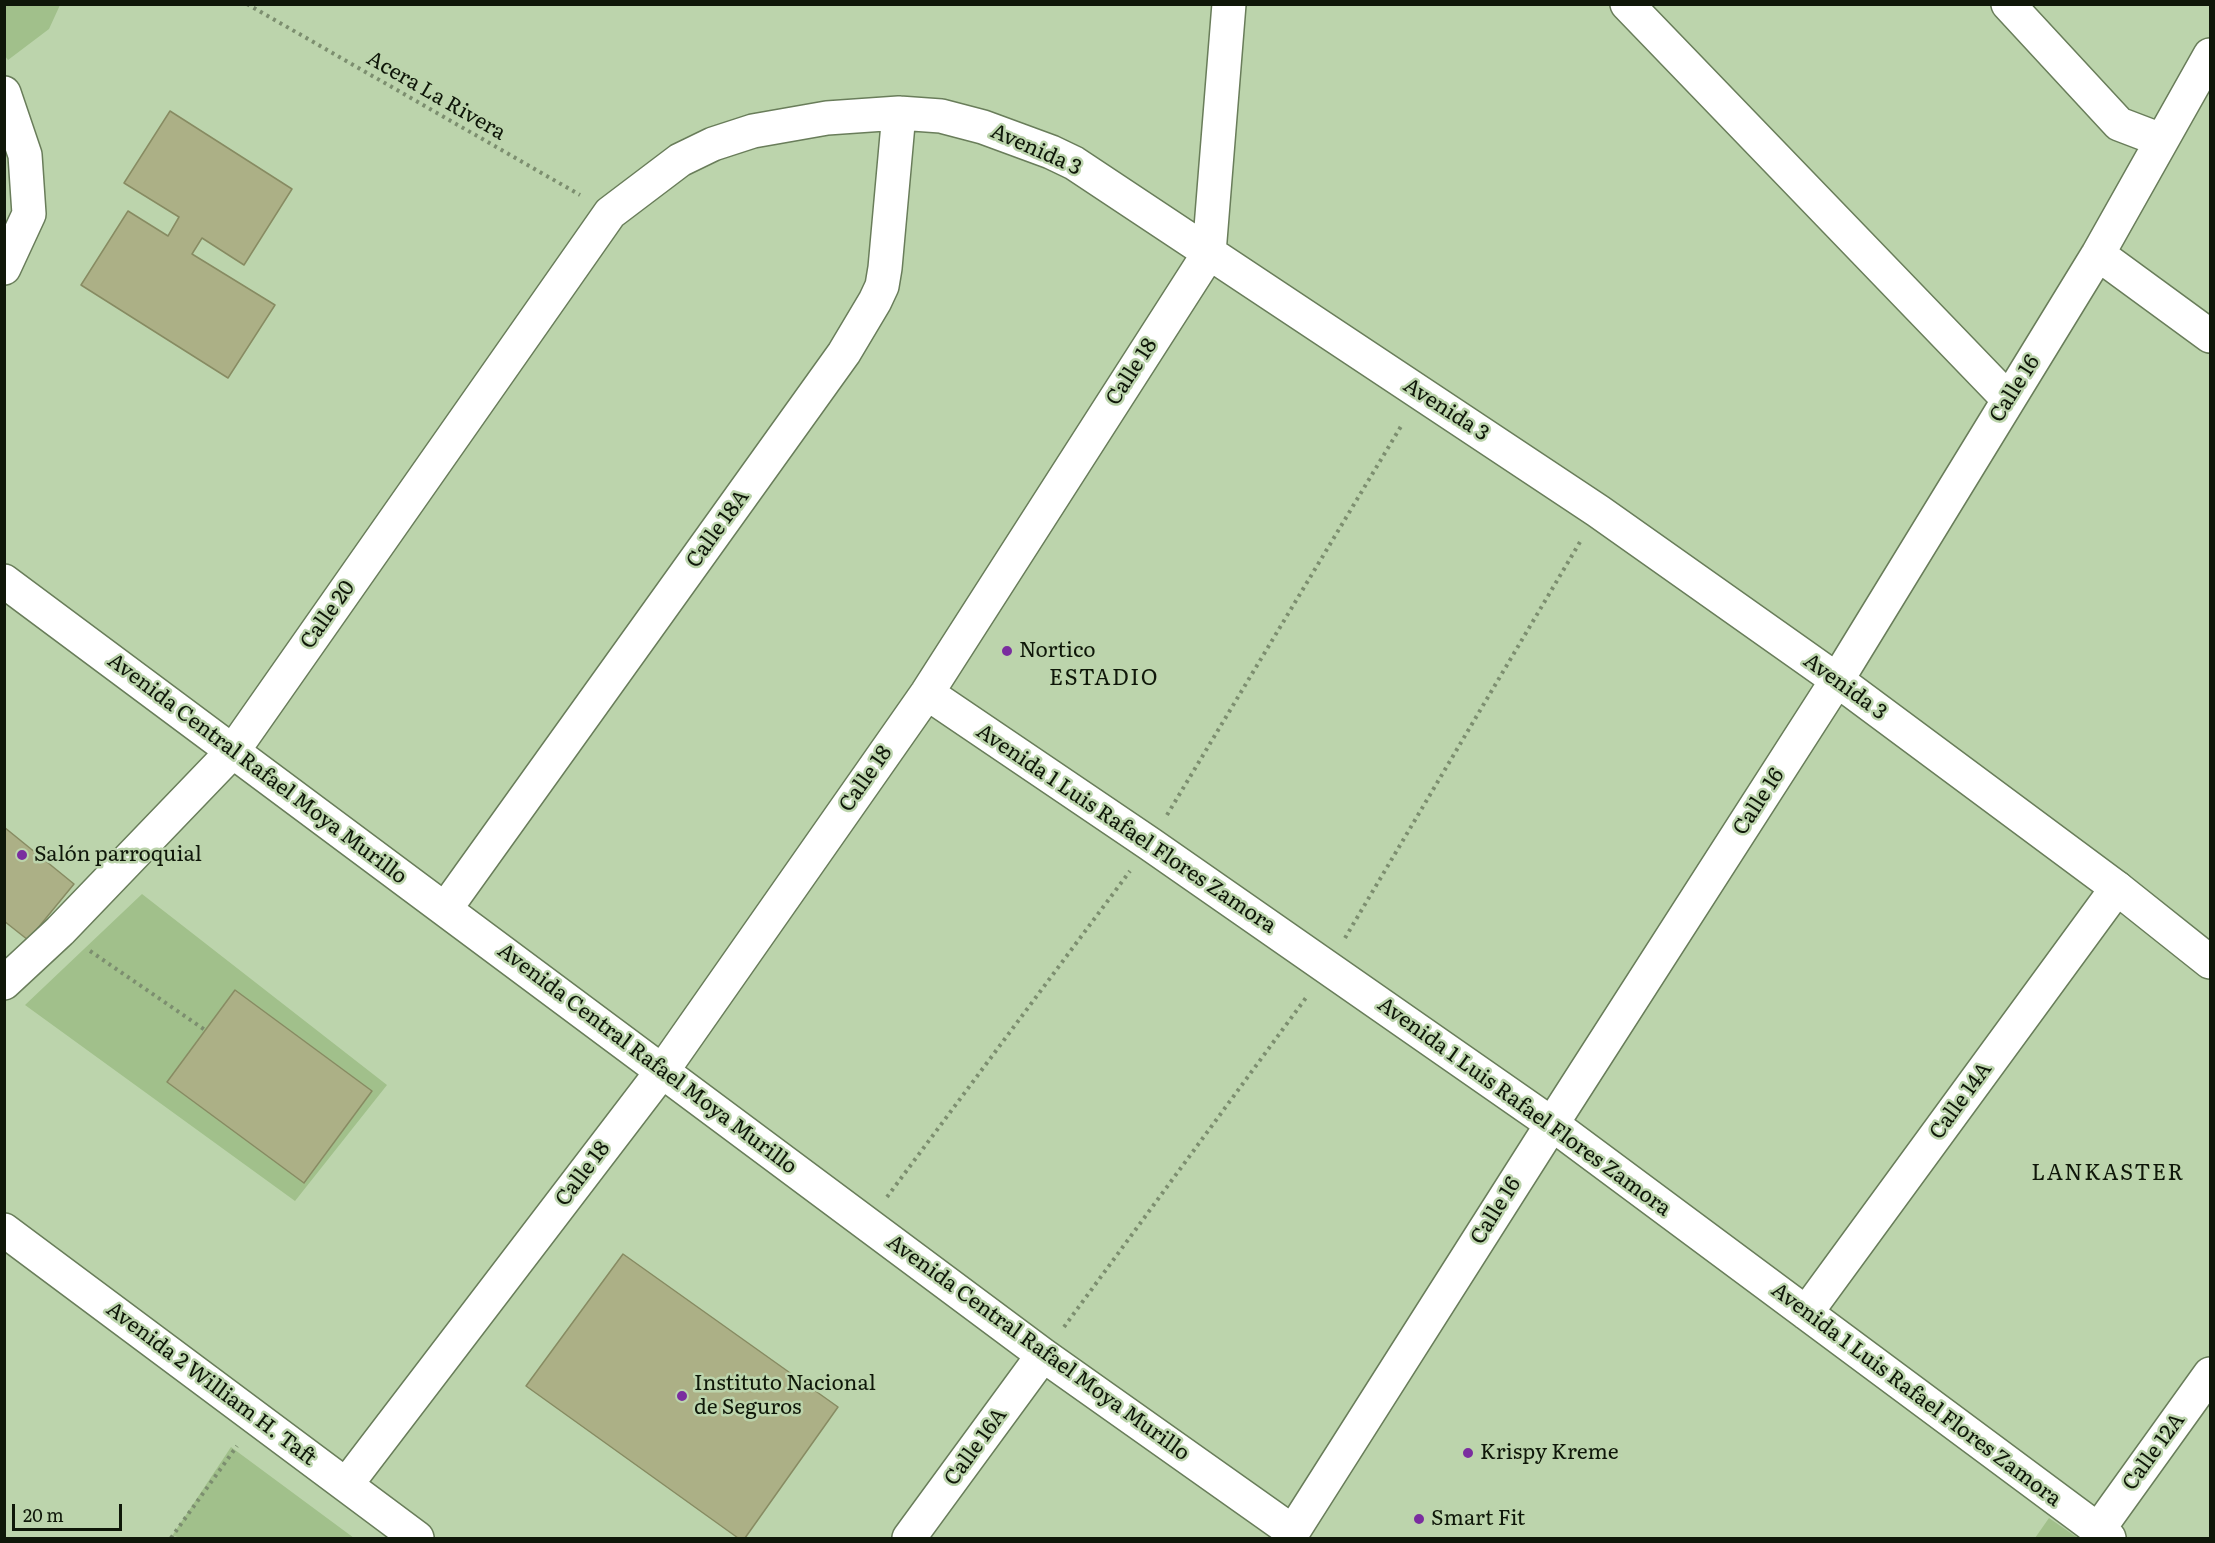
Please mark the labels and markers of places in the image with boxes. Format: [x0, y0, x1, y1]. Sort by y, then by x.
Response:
place label: Nortico [1019, 638, 1096, 664]
marker: Nortico [1000, 644, 1014, 658]
place label: Salón parroquial [34, 842, 202, 868]
marker: Salón parroquial [15, 848, 29, 862]
place label: Instituto Nacional de Seguros [694, 1371, 876, 1421]
marker: Instituto Nacional de Seguros [675, 1389, 689, 1403]
place label: Krispy Kreme [1480, 1440, 1619, 1466]
marker: Krispy Kreme [1461, 1446, 1475, 1460]
place label: Smart Fit [1431, 1506, 1525, 1532]
marker: Smart Fit [1412, 1512, 1426, 1526]

